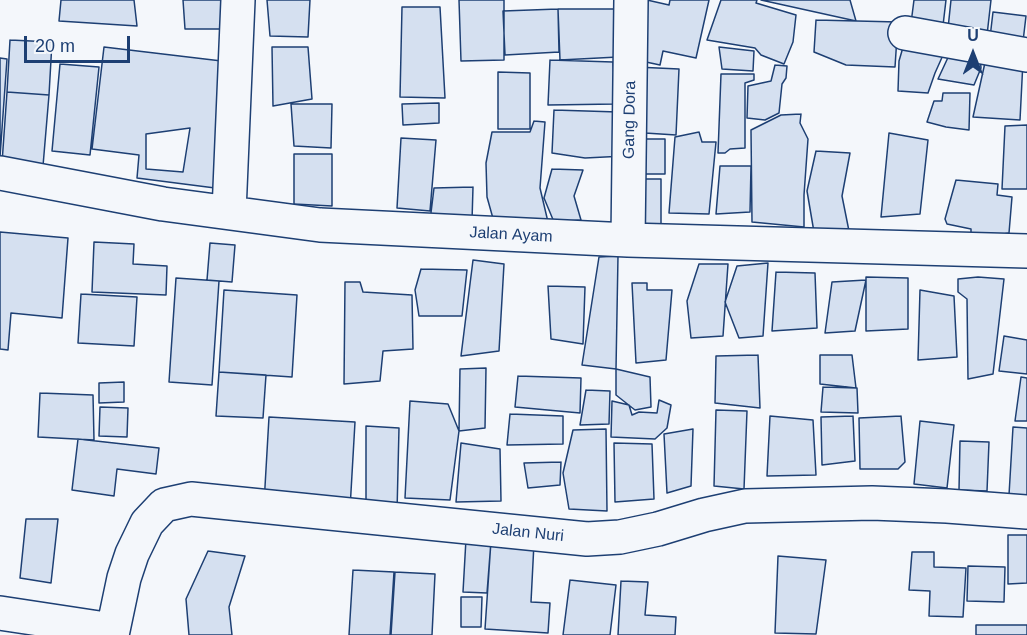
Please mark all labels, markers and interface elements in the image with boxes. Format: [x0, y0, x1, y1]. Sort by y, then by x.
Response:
scale bar [27, 24, 134, 62]
north arrow [943, 24, 1003, 84]
text: U [967, 27, 979, 44]
text: 20 m [35, 36, 75, 56]
street label: Gang Dora [620, 81, 640, 159]
street label: Jalan Ayam [469, 223, 553, 247]
street label: Jalan Nuri [491, 520, 565, 546]

